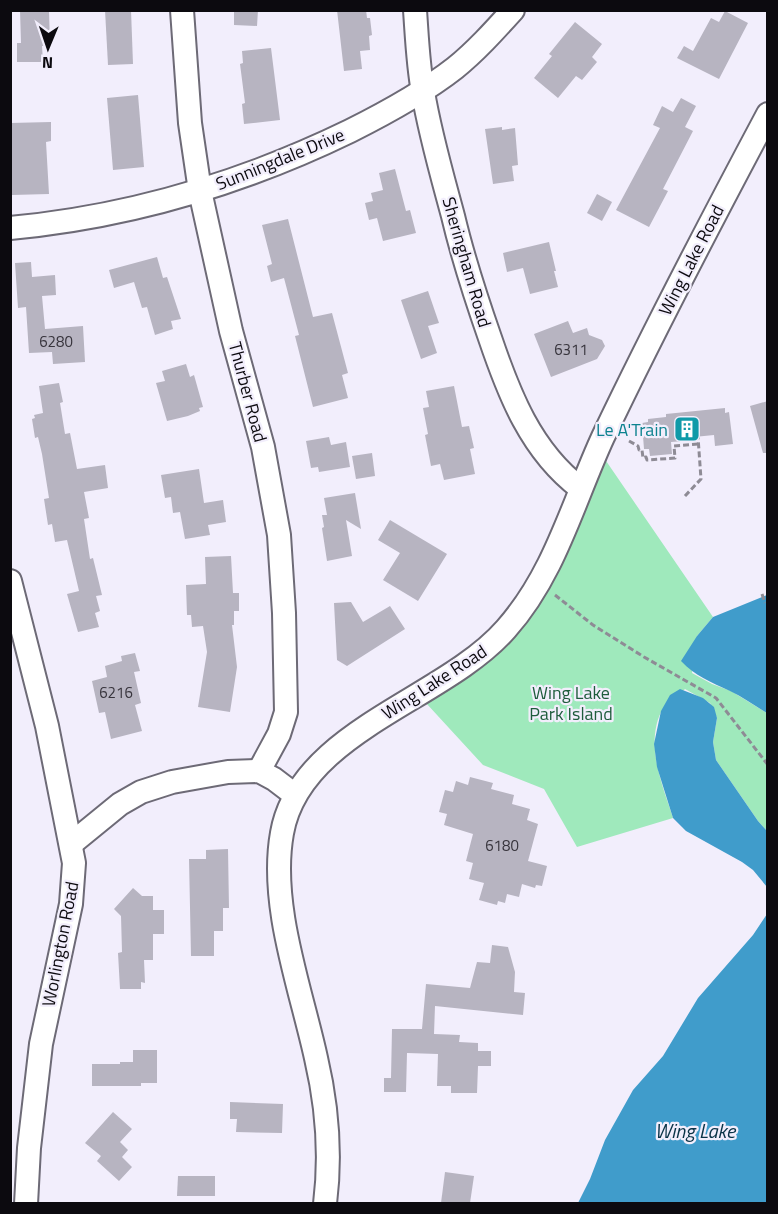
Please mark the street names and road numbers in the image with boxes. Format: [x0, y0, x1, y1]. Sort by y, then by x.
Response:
street label: Sunningdale Drive [212, 121, 348, 197]
street label: Sheringham Road [436, 194, 498, 330]
street label: Wing Lake Road [652, 200, 730, 320]
street label: Thurber Road [222, 339, 274, 445]
street label: Wing Lake Road [376, 638, 492, 726]
street label: Worlington Road [35, 879, 85, 1009]

